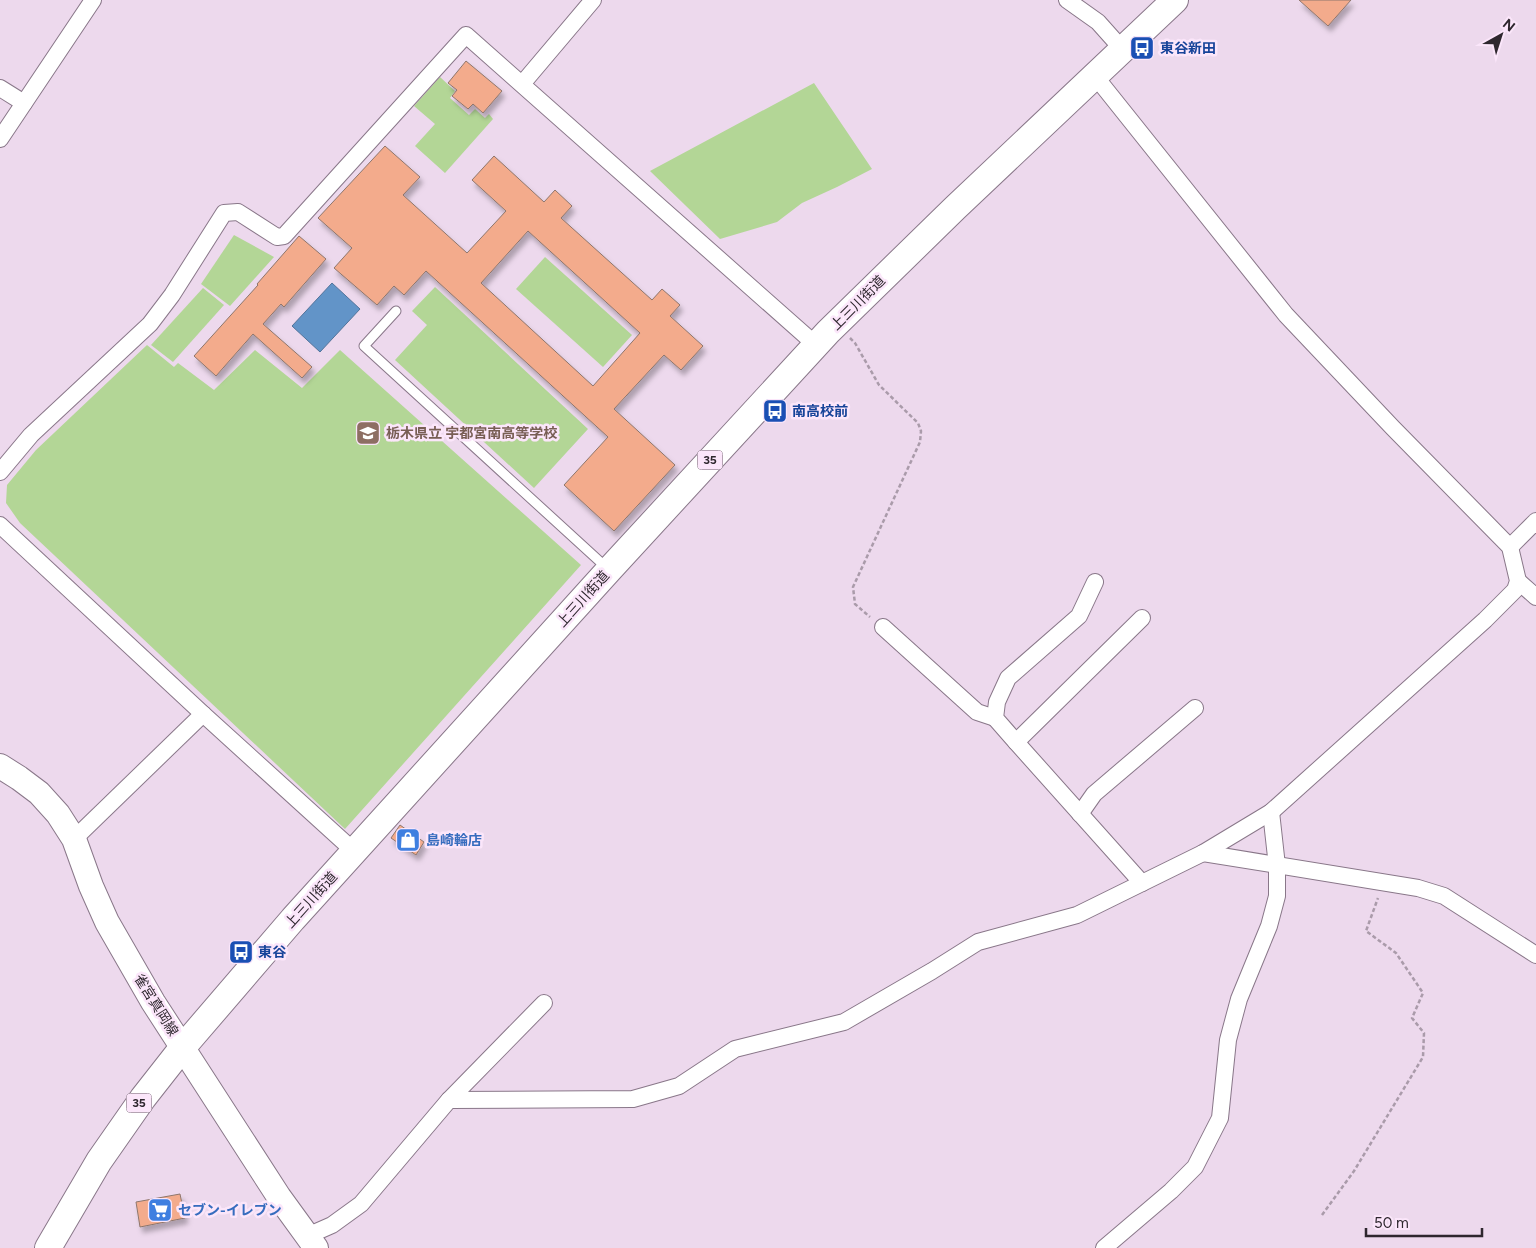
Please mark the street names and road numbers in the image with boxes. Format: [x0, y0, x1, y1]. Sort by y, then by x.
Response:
street label: 上三川街道 [827, 272, 889, 334]
road number: 35 [698, 450, 722, 470]
street label: 上三川街道 [553, 567, 613, 631]
street label: 上三川街道 [281, 868, 341, 932]
street label: 雀宮真岡線 [130, 971, 182, 1039]
road number: 35 [126, 1094, 152, 1112]

